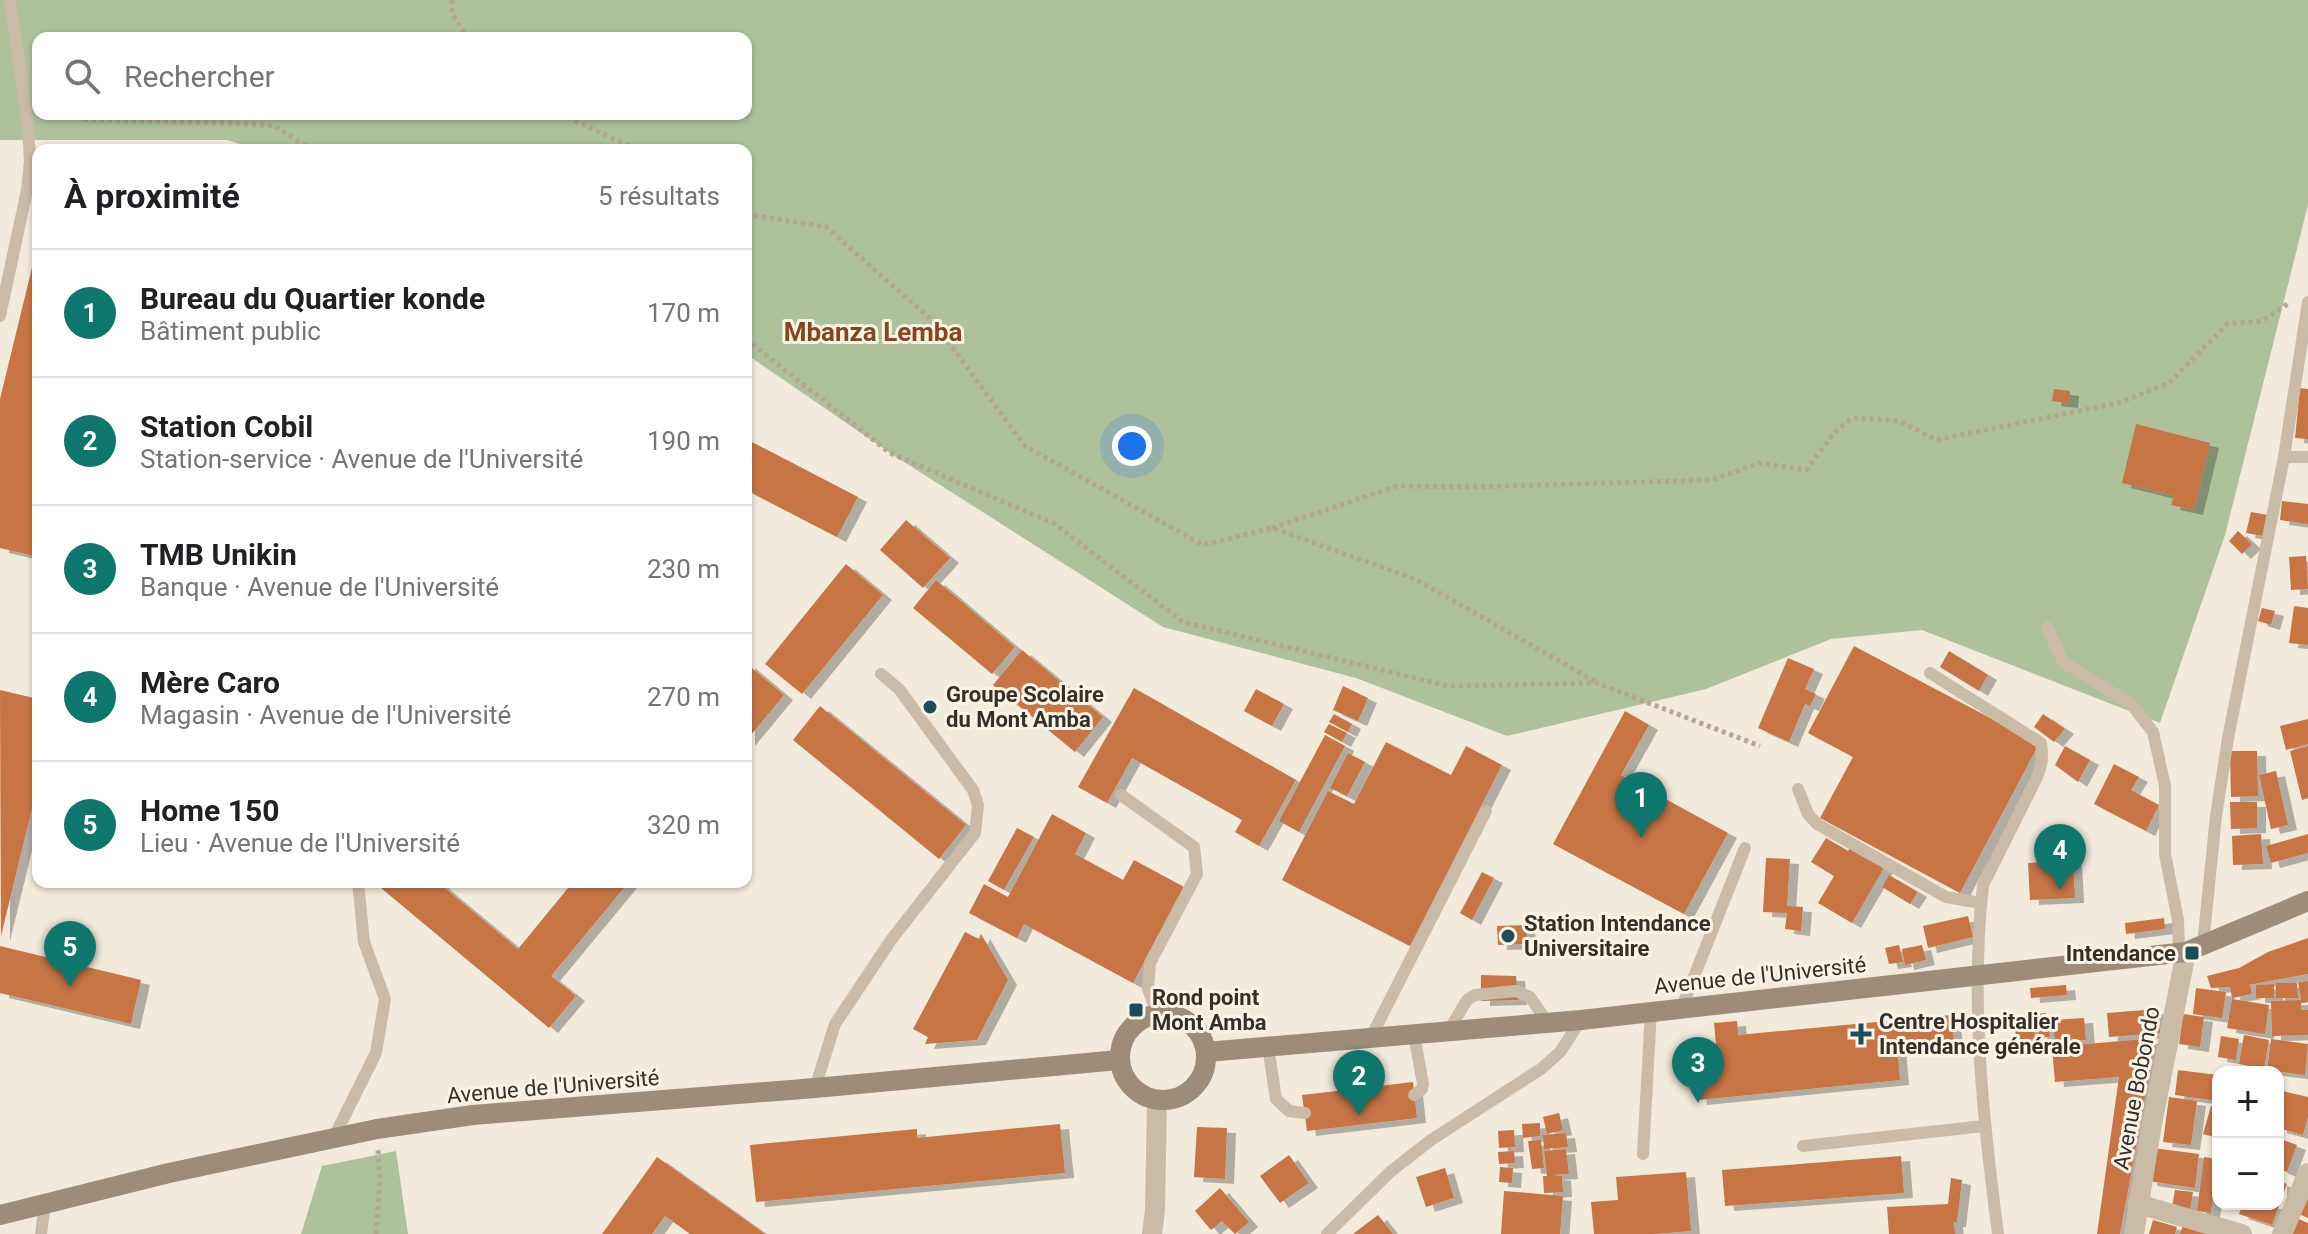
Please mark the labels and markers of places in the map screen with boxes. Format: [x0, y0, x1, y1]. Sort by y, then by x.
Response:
place label: Groupe Scolaire du Mont Amba [946, 682, 1104, 732]
marker: Groupe Scolaire du Mont Amba [921, 698, 939, 716]
pin: 1 [1615, 772, 1667, 838]
pin: 4 [2034, 824, 2086, 890]
place label: Station Intendance Universitaire [1524, 911, 1711, 961]
pin: 5 [44, 921, 96, 987]
marker: Station Intendance Universitaire [1499, 927, 1517, 945]
place label: Intendance [2066, 941, 2176, 966]
marker: Intendance [2183, 944, 2201, 962]
place label: Rond point Mont Amba [1152, 985, 1267, 1035]
marker: Rond point Mont Amba [1127, 1001, 1145, 1019]
place label: Centre Hospitalier Intendance générale [1879, 1009, 2081, 1059]
marker: Centre Hospitalier Intendance générale [1850, 1023, 1872, 1045]
pin: 3 [1672, 1037, 1724, 1103]
pin: 2 [1333, 1050, 1385, 1116]

